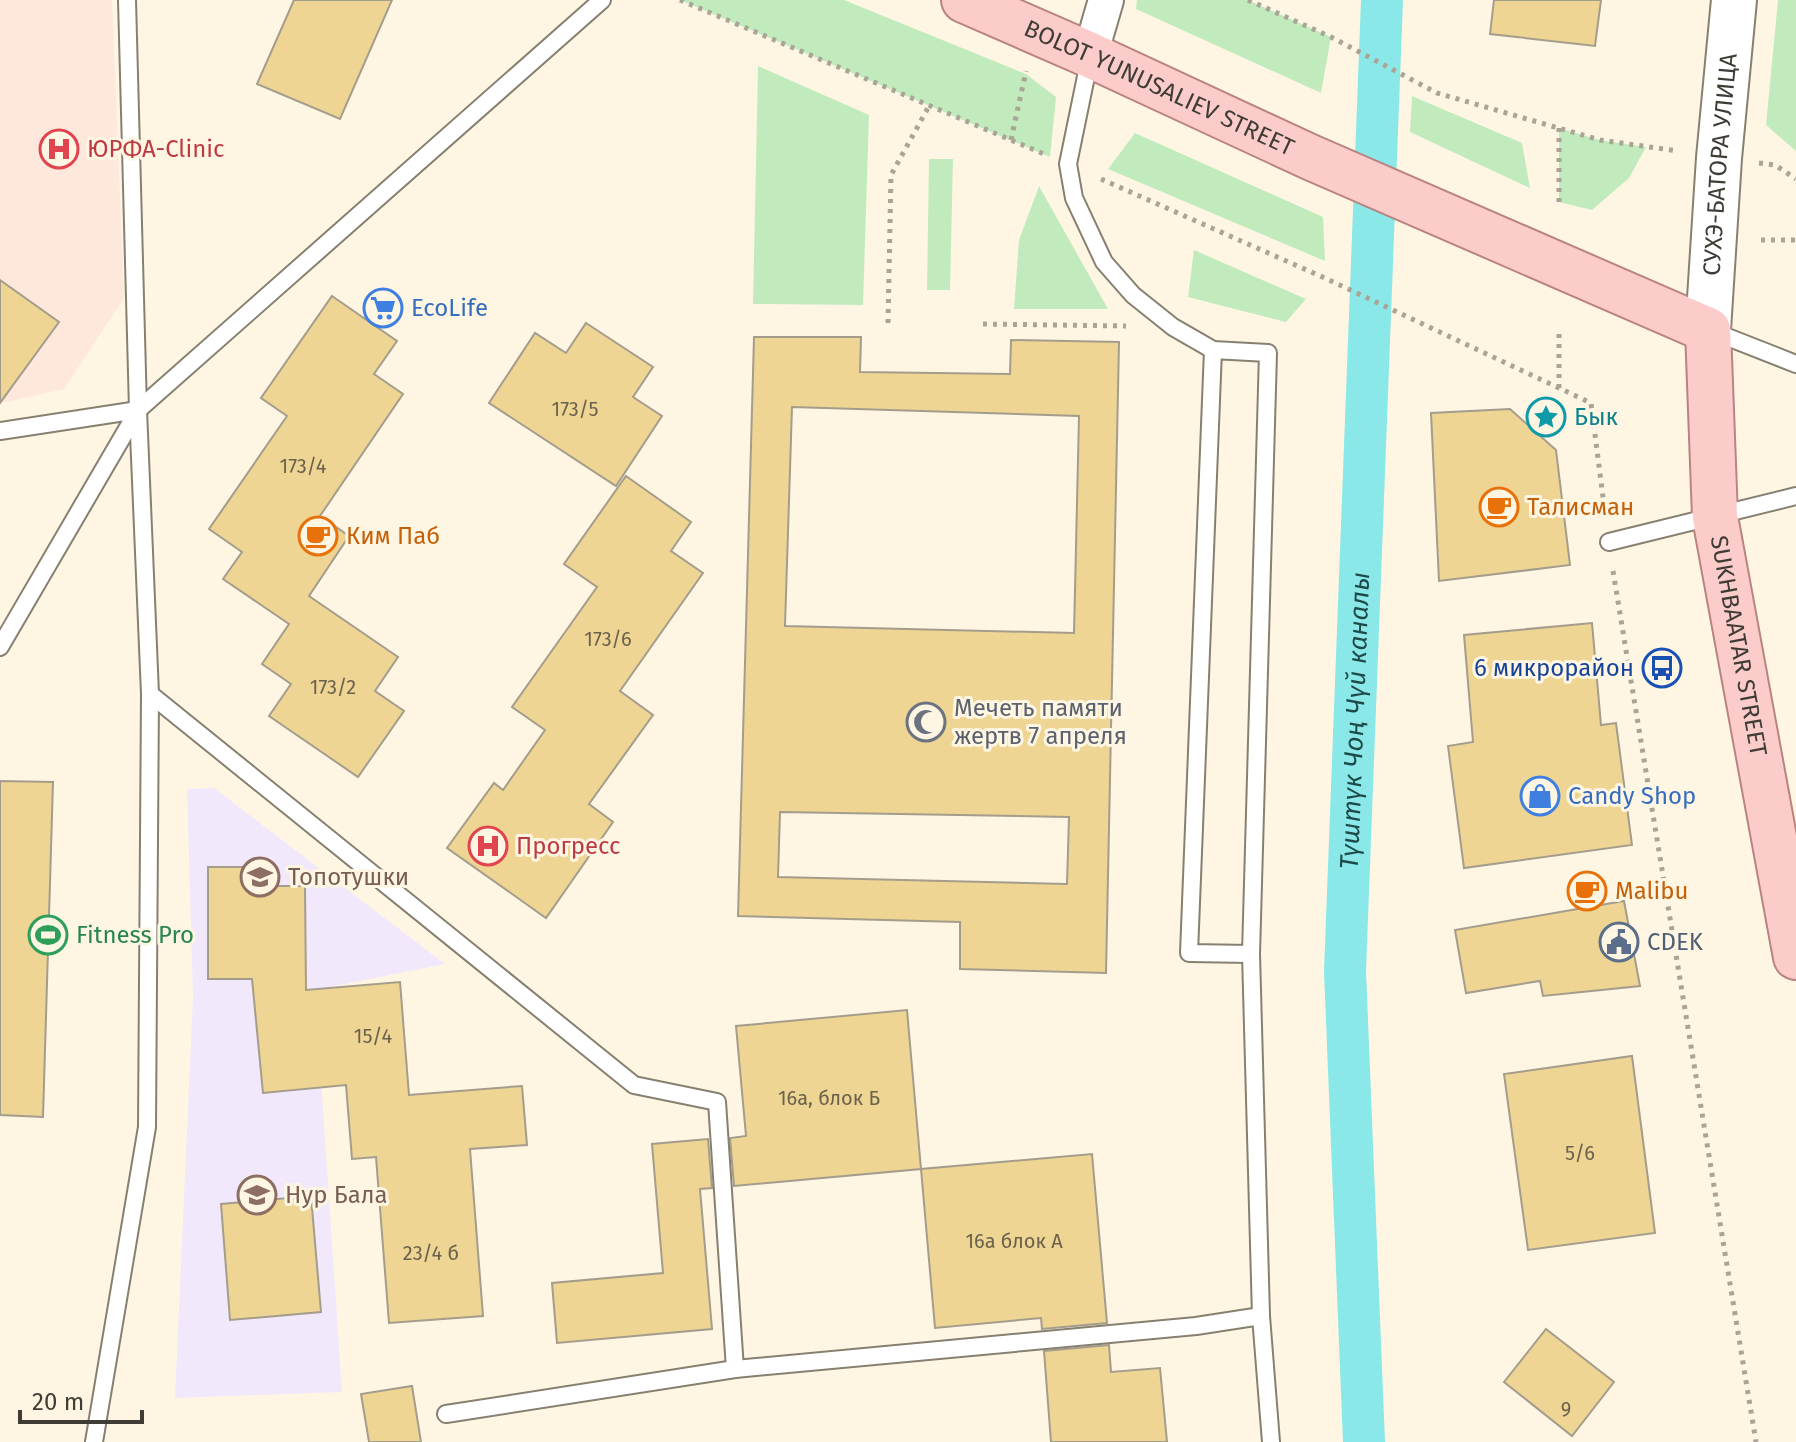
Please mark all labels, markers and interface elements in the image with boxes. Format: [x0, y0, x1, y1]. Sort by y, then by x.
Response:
street label: BOLOT YUNUSALIEV STREET [1020, 14, 1299, 162]
street label: СУХЭ-БАТОРА УЛИЦА [1698, 52, 1743, 277]
hospital icon: ЮРФА-Clinic [38, 128, 80, 170]
place label: ЮРФА-Clinic [87, 135, 224, 163]
supermarket icon: EcoLife [362, 287, 404, 329]
place label: EcoLife [411, 294, 488, 322]
place icon: Бык [1525, 396, 1567, 438]
house number: 173/5 [552, 397, 598, 421]
place label: Бык [1574, 403, 1619, 431]
house number: 173/4 [280, 454, 327, 478]
cafe icon: Талисман [1478, 486, 1520, 528]
place label: Талисман [1527, 493, 1634, 521]
cafe icon: Ким Паб [297, 515, 339, 557]
place label: Ким Паб [346, 522, 440, 550]
street label: SUKHBAATAR STREET [1705, 533, 1773, 759]
water label: Түштүк Чоң Чүй каналы [1333, 571, 1376, 870]
house number: 173/6 [584, 627, 632, 651]
bus stop icon: 6 микрорайон [1641, 647, 1683, 689]
place label: 6 микрорайон [1474, 654, 1634, 682]
house number: 173/2 [310, 675, 356, 699]
place label: Мечеть памяти жертв 7 апреля [954, 694, 1127, 750]
mosque icon: Мечеть памяти жертв 7 апреля [905, 701, 947, 743]
shop icon: Candy Shop [1519, 775, 1561, 817]
place label: Candy Shop [1568, 782, 1696, 810]
hospital icon: Прогресс [467, 825, 509, 867]
place label: Прогресс [516, 832, 621, 860]
school or university icon: Топотушки [239, 856, 281, 898]
place label: Топотушки [288, 863, 409, 891]
cafe icon: Malibu [1566, 870, 1608, 912]
place label: Malibu [1615, 877, 1689, 905]
sports icon: Fitness Pro [27, 914, 69, 956]
place label: Fitness Pro [76, 921, 194, 949]
public building icon: CDEK [1598, 921, 1640, 963]
place label: CDEK [1647, 928, 1704, 956]
house number: 15/4 [354, 1024, 393, 1048]
house number: 16а, блок Б [778, 1086, 880, 1110]
house number: 5/6 [1565, 1141, 1595, 1165]
school or university icon: Нур Бала [236, 1174, 278, 1216]
place label: Нур Бала [285, 1181, 388, 1209]
house number: 16а блок А [965, 1229, 1063, 1253]
house number: 23/4 б [403, 1241, 459, 1265]
scale bar [20, 1374, 142, 1424]
text: 20 m [32, 1388, 84, 1416]
house number: 9 [1561, 1397, 1571, 1421]

